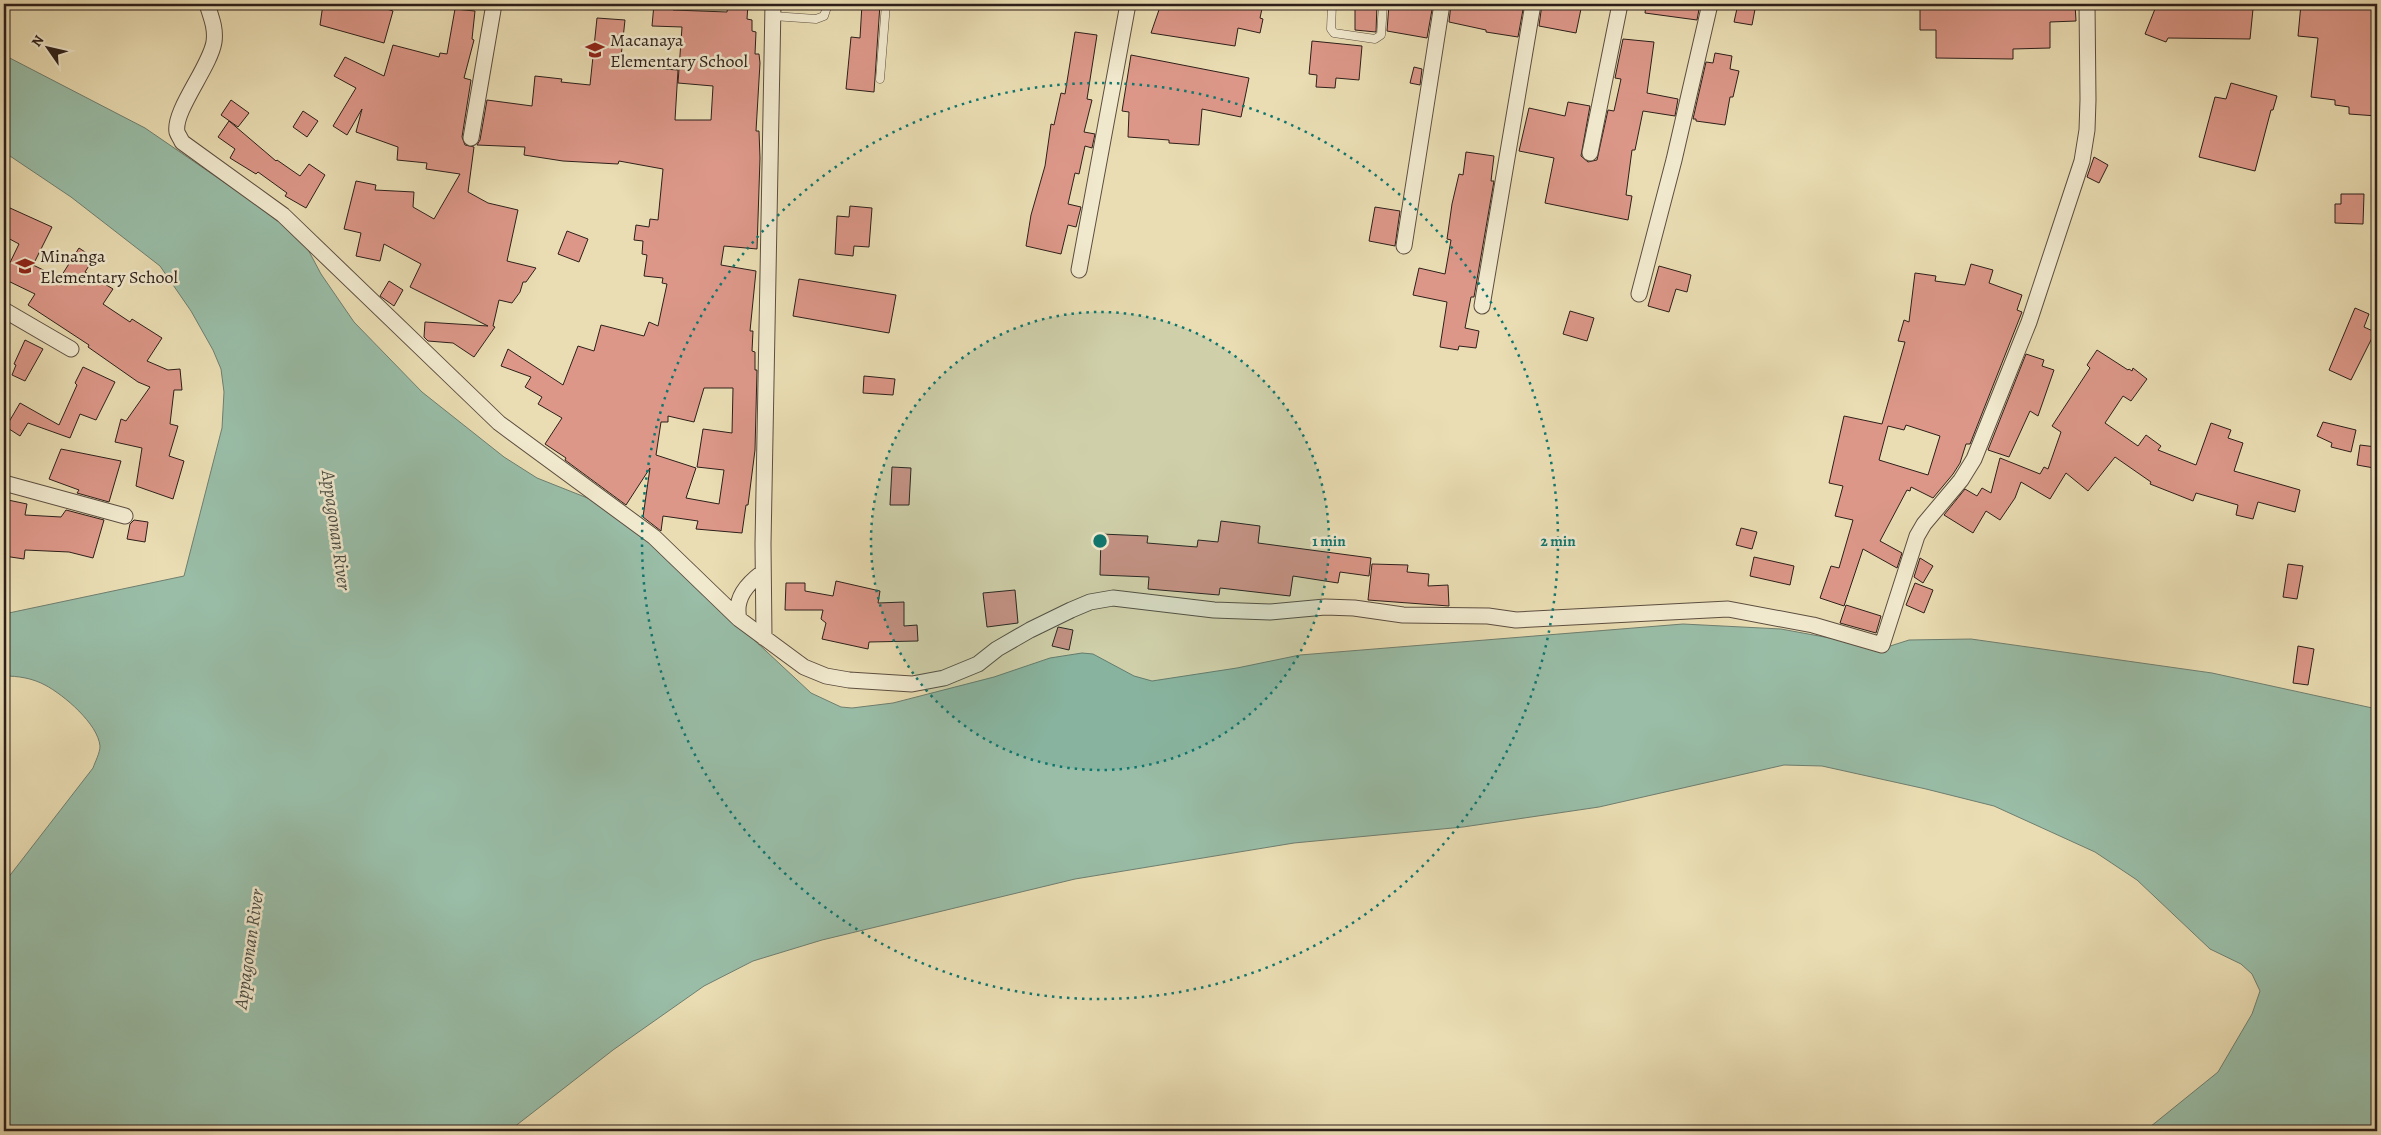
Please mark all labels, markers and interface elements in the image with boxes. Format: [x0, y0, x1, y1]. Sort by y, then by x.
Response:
north arrow [22, 22, 72, 72]
place label: Macanaya Elementary School [610, 28, 748, 73]
text: N [27, 31, 48, 51]
school or university icon: Macanaya Elementary School [584, 39, 606, 61]
place label: Minanga Elementary School [40, 244, 178, 289]
school or university icon: Minanga Elementary School [14, 255, 36, 277]
water label: Appagonan River [315, 468, 357, 593]
text: 1 min [1312, 531, 1346, 551]
text: 2 min [1540, 531, 1576, 551]
centre of rings [1091, 532, 1109, 550]
water label: Appagonan River [228, 886, 270, 1012]

